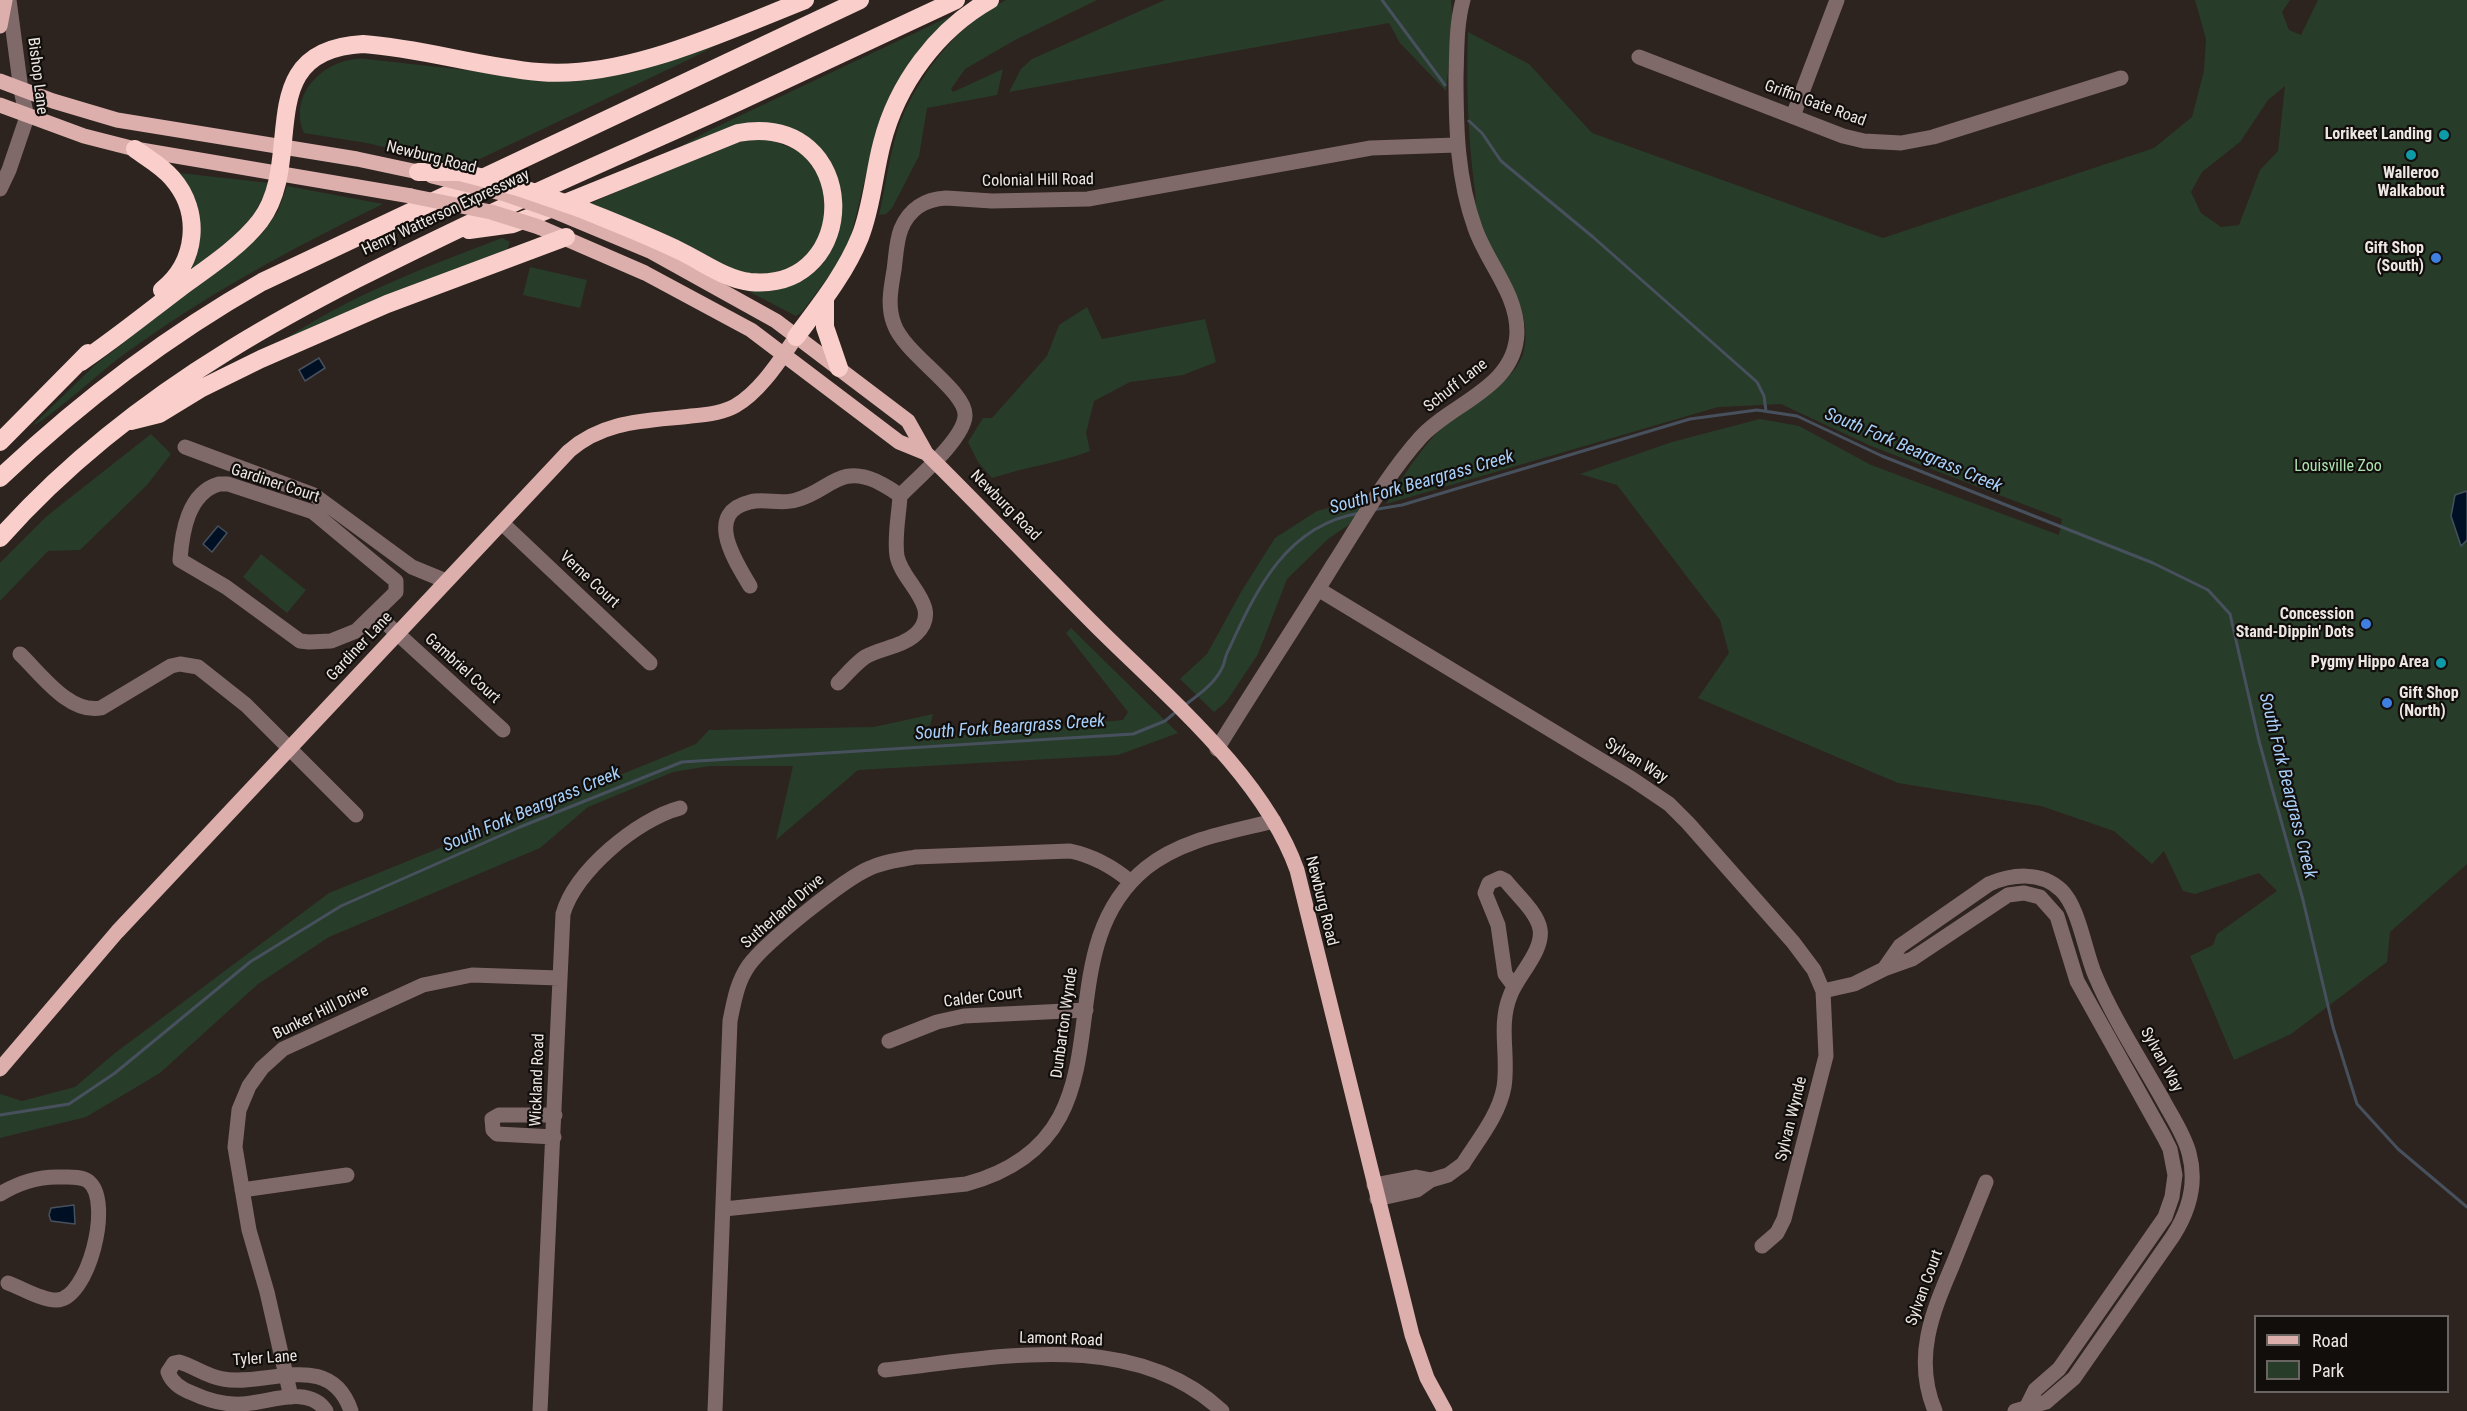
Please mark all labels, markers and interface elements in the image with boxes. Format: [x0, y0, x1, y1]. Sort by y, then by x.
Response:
street label: Bishop Lane [23, 36, 51, 116]
street label: Griffin Gate Road [1762, 77, 1868, 131]
place label: Lorikeet Landing [2325, 125, 2432, 145]
marker: Lorikeet Landing [2437, 128, 2451, 142]
street label: Newburg Road [384, 138, 478, 178]
marker: Walleroo Walkabout [2404, 148, 2418, 162]
place label: Walleroo Walkabout [2377, 164, 2445, 202]
street label: Henry Watterson Expressway [359, 166, 533, 260]
street label: Colonial Hill Road [982, 170, 1094, 192]
place label: Gift Shop (South) [2364, 239, 2424, 277]
marker: Gift Shop (South) [2429, 251, 2443, 265]
street label: Schuff Lane [1420, 355, 1492, 417]
water label: South Fork Beargrass Creek [1821, 404, 2005, 498]
water label: South Fork Beargrass Creek [1327, 446, 1517, 520]
park label: Louisville Zoo [2294, 457, 2382, 477]
street label: Gardiner Court [228, 461, 322, 507]
street label: Newburg Road [966, 467, 1044, 545]
street label: Verne Court [555, 547, 623, 613]
place label: Concession Stand-Dippin' Dots [2236, 605, 2354, 643]
street label: Gardiner Lane [323, 608, 397, 686]
marker: Concession Stand-Dippin' Dots [2359, 617, 2373, 631]
street label: Gambriel Court [420, 630, 504, 708]
place label: Pygmy Hippo Area [2311, 653, 2429, 673]
marker: Pygmy Hippo Area [2434, 656, 2448, 670]
place label: Gift Shop (North) [2399, 684, 2459, 722]
water label: South Fork Beargrass Creek [2253, 691, 2321, 881]
marker: Gift Shop (North) [2380, 696, 2394, 710]
water label: South Fork Beargrass Creek [914, 711, 1106, 745]
street label: Sylvan Way [1601, 734, 1671, 788]
water label: South Fork Beargrass Creek [440, 763, 624, 857]
street label: Newburg Road [1301, 854, 1341, 948]
street label: Sutherland Drive [738, 871, 828, 953]
street label: Dunbarton Wynde [1048, 966, 1082, 1080]
street label: Bunker Hill Drive [270, 982, 372, 1044]
street label: Calder Court [943, 984, 1023, 1012]
street label: Sylvan Way [2135, 1024, 2187, 1096]
street label: Wickland Road [527, 1033, 549, 1127]
street label: Sylvan Wynde [1772, 1075, 1812, 1163]
street label: Sylvan Court [1902, 1247, 1948, 1329]
legend [2254, 1315, 2449, 1393]
street label: Lamont Road [1019, 1329, 1103, 1351]
text: Road [2312, 1330, 2348, 1351]
street label: Tyler Lane [232, 1347, 298, 1371]
text: Park [2312, 1360, 2344, 1381]

